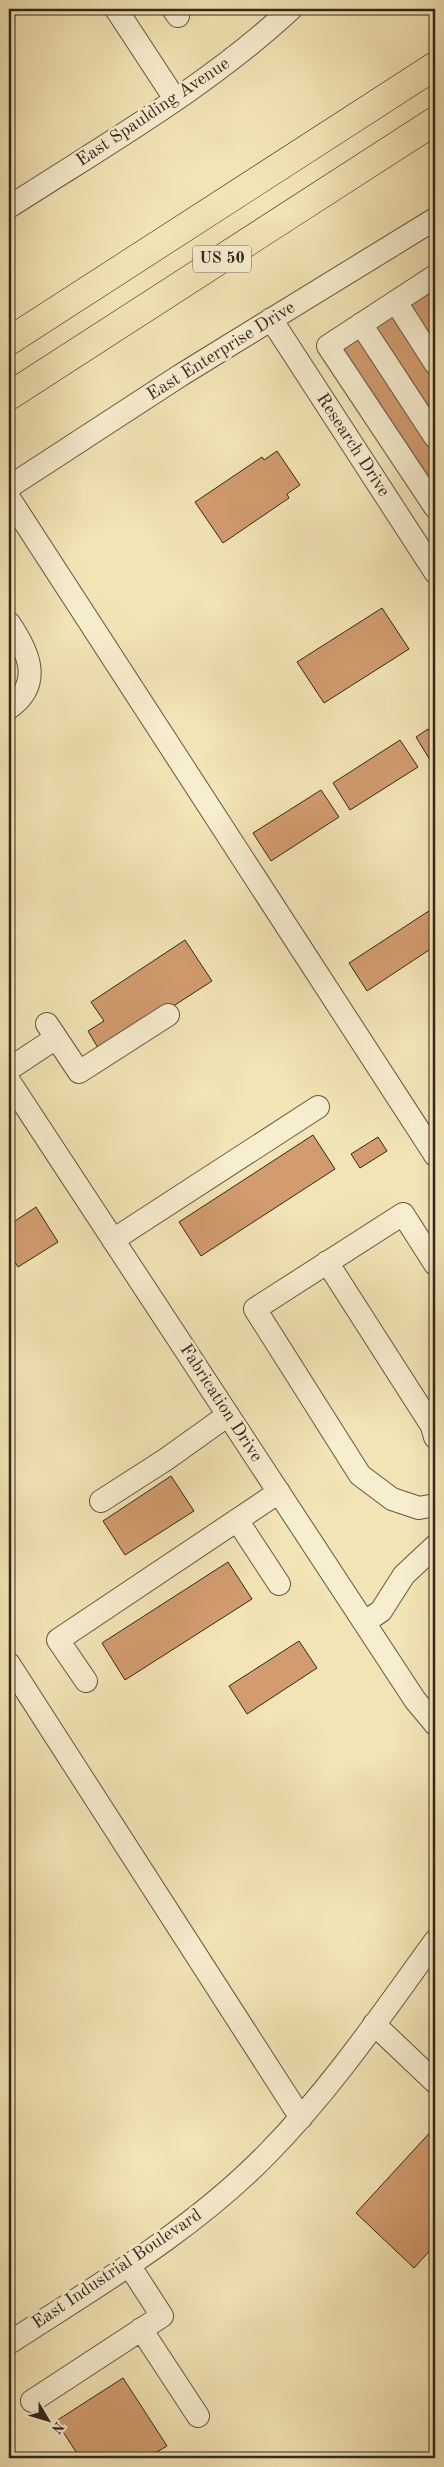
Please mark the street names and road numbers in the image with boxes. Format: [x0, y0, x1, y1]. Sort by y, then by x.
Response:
street label: East Spaulding Avenue [73, 54, 233, 170]
road number: US 50 [193, 245, 251, 272]
street label: East Enterprise Drive [144, 298, 298, 404]
street label: Research Drive [313, 390, 393, 500]
street label: Fabrication Drive [176, 1341, 266, 1465]
street label: East Industrial Boulevard [29, 2206, 205, 2332]

